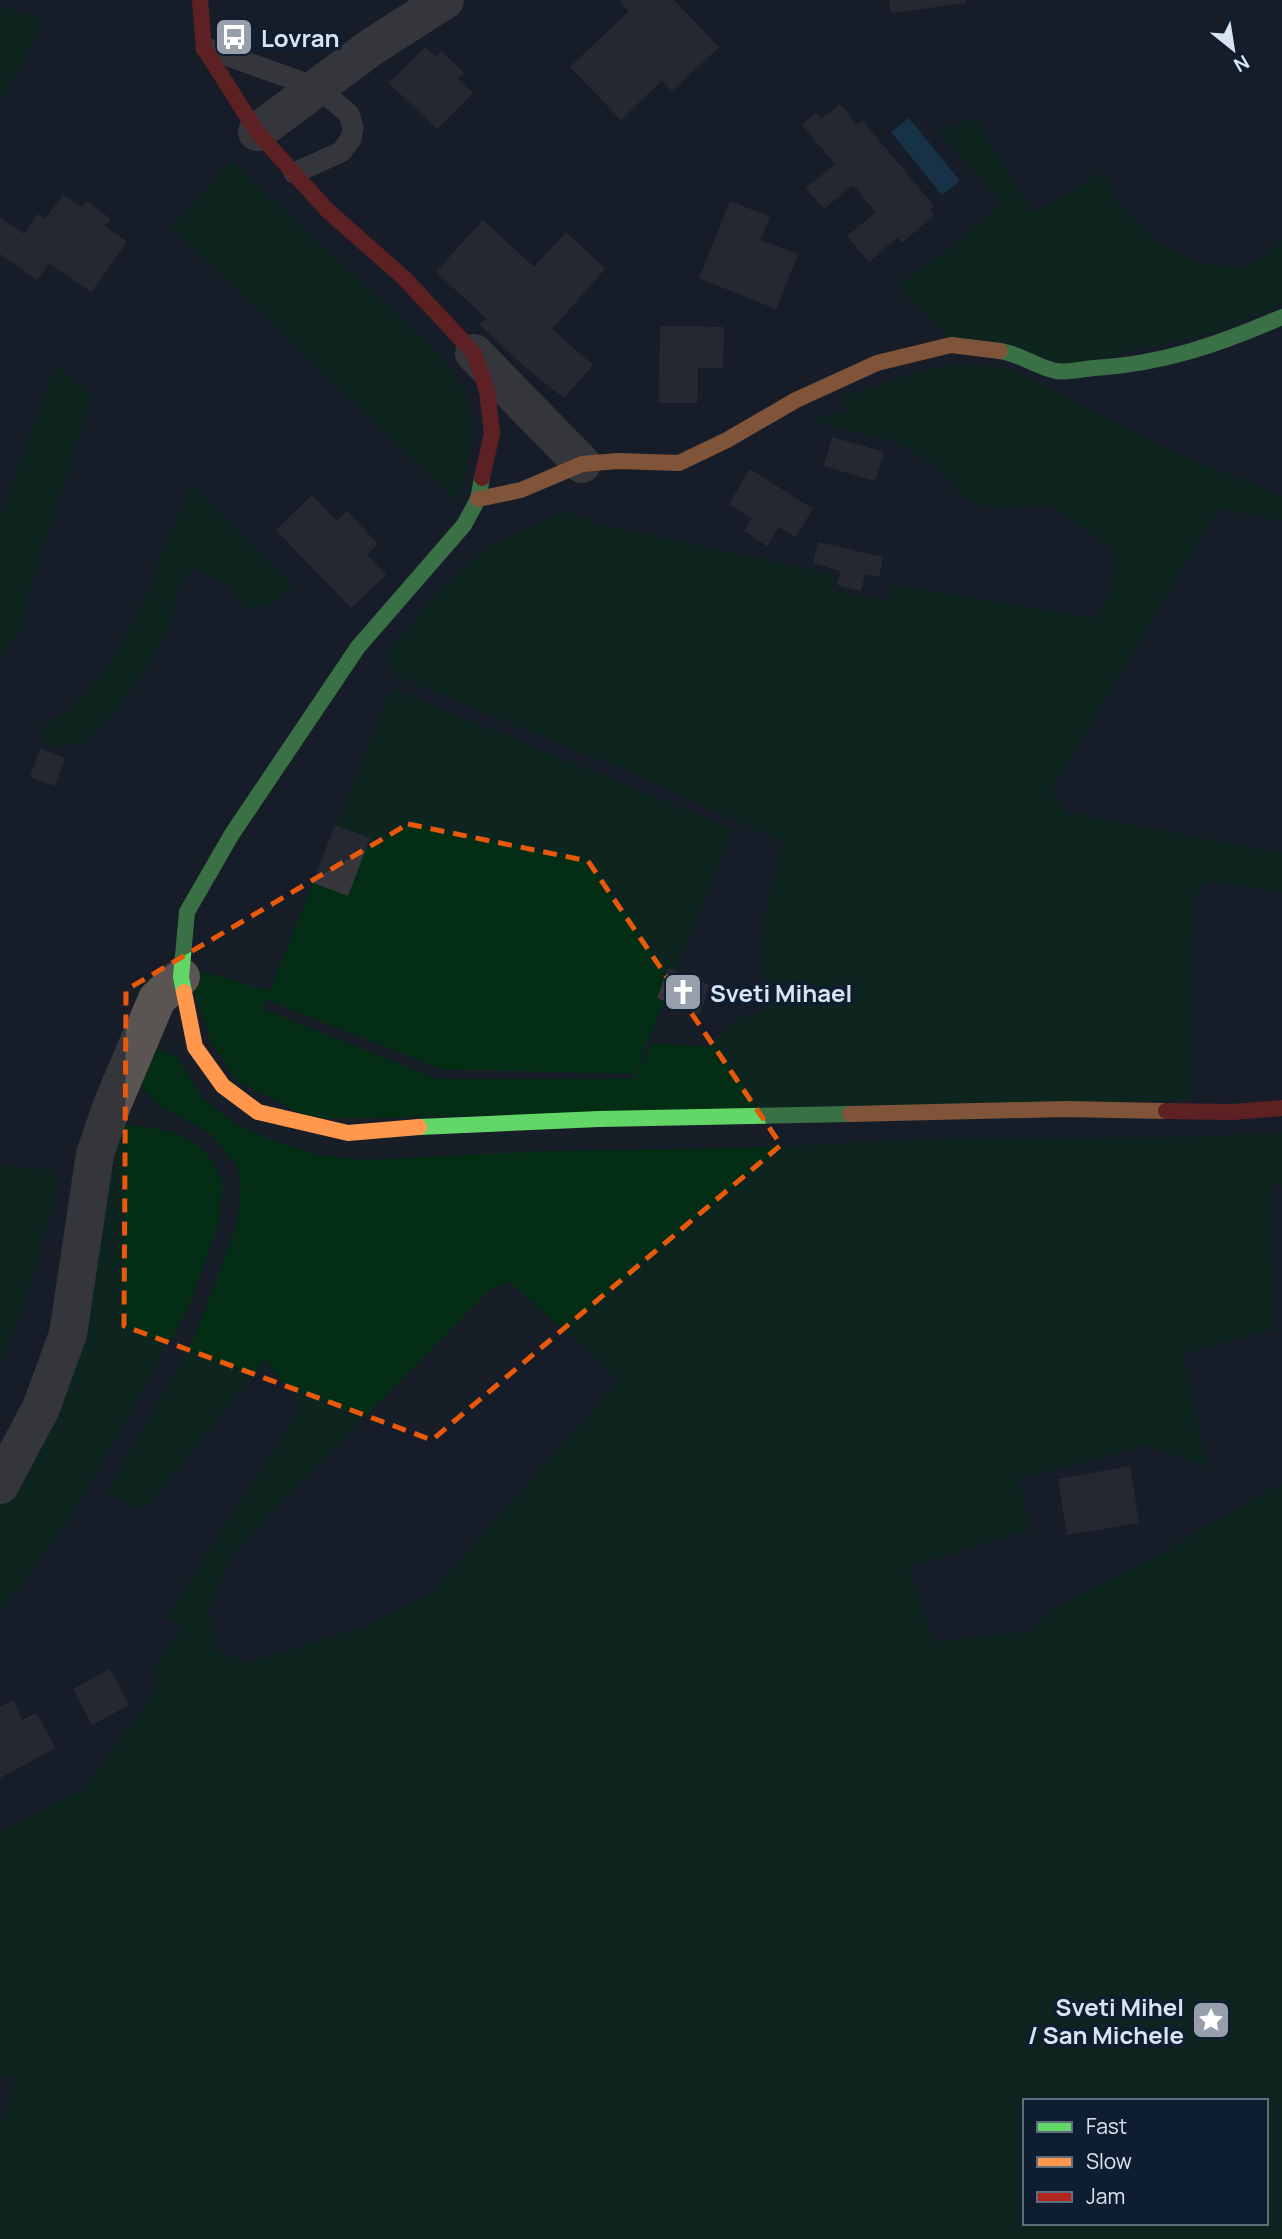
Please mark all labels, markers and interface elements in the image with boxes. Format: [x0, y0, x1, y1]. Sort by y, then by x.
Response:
north arrow [1198, 14, 1268, 84]
bus stop icon: Lovran [213, 16, 255, 58]
place label: Lovran [261, 21, 340, 54]
text: N [1229, 49, 1254, 78]
church icon: Sveti Mihael [662, 971, 704, 1013]
place label: Sveti Mihael [710, 976, 852, 1009]
place label: Sveti Mihel / San Michele [1028, 1990, 1184, 2051]
place icon: Sveti Mihel / San Michele [1190, 1999, 1232, 2041]
legend [1023, 2099, 1268, 2225]
text: Fast [1086, 2112, 1127, 2140]
text: Slow [1086, 2147, 1132, 2175]
text: Jam [1086, 2182, 1125, 2210]

